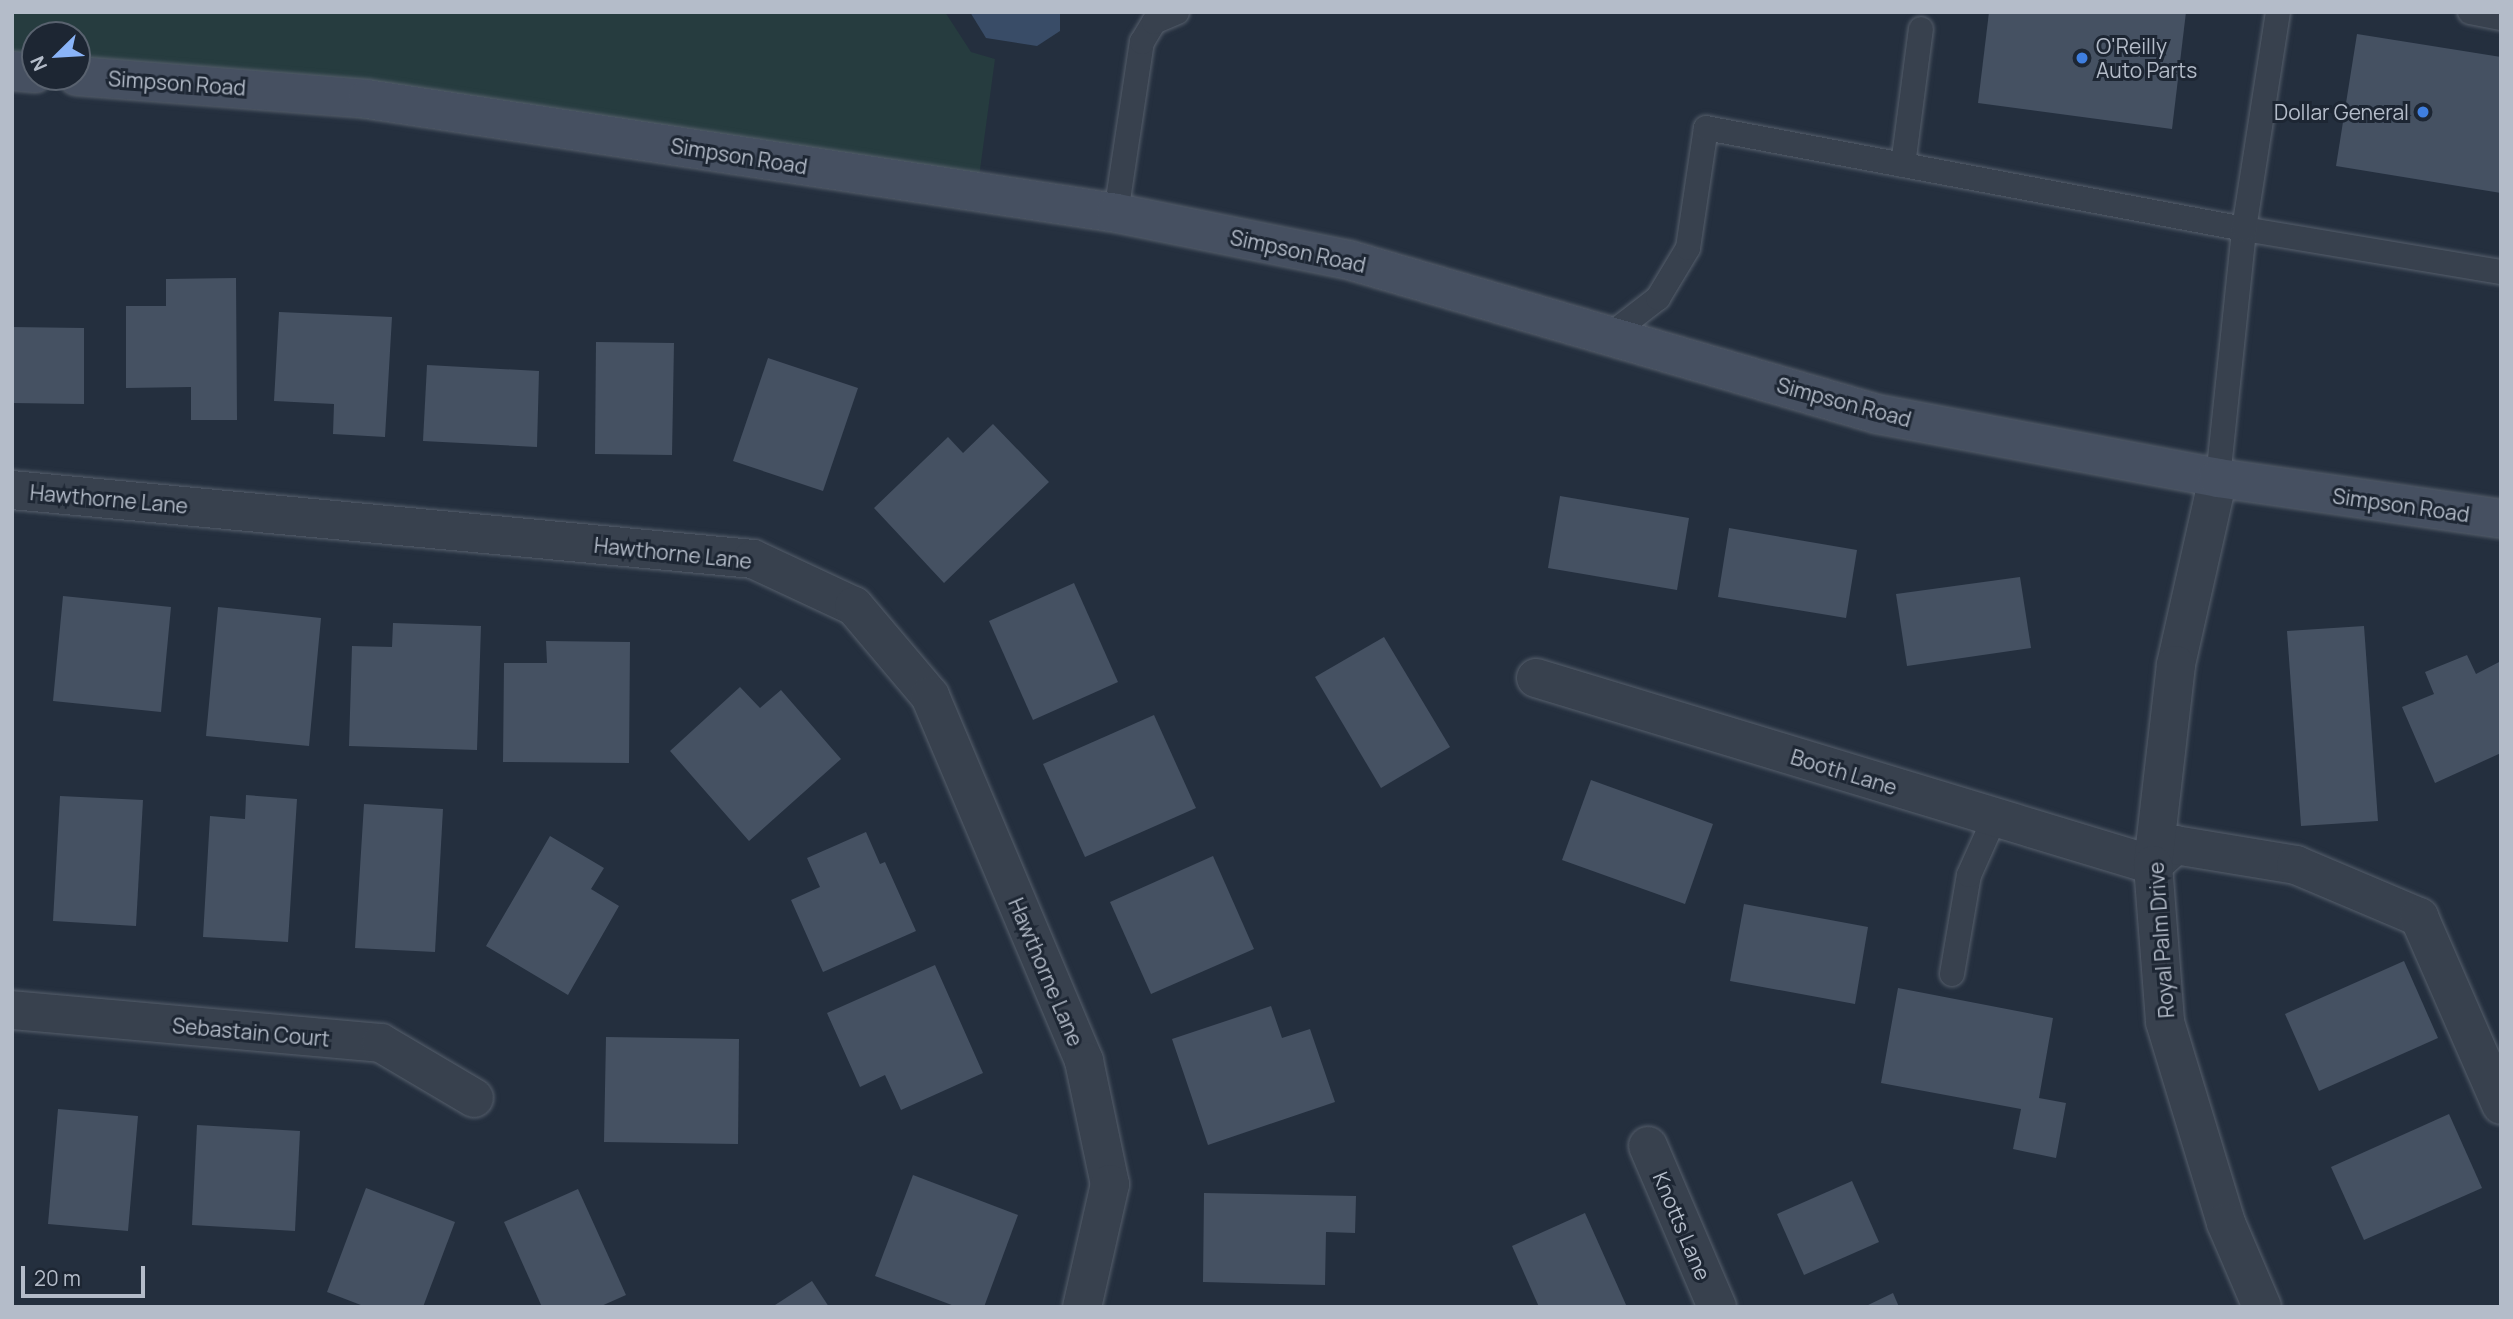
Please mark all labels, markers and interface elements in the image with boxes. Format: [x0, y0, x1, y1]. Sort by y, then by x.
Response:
north arrow [21, 21, 91, 91]
place label: O'Reilly Auto Parts [2096, 33, 2197, 83]
marker: O'Reilly Auto Parts [2074, 50, 2090, 66]
text: N [24, 52, 53, 75]
street label: Simpson Road [107, 66, 247, 100]
place label: Dollar General [2274, 99, 2409, 125]
marker: Dollar General [2415, 104, 2431, 120]
street label: Simpson Road [669, 133, 809, 179]
street label: Simpson Road [1228, 224, 1368, 278]
street label: Simpson Road [1774, 372, 1914, 432]
street label: Hawthorne Lane [29, 480, 189, 518]
street label: Simpson Road [2331, 483, 2471, 527]
street label: Hawthorne Lane [593, 532, 753, 574]
street label: Booth Lane [1788, 744, 1900, 800]
street label: Royal Palm Drive [2143, 861, 2179, 1019]
street label: Hawthorne Lane [1003, 894, 1089, 1050]
street label: Sebastain Court [171, 1013, 331, 1051]
street label: Knotts Lane [1648, 1168, 1716, 1284]
scale bar [24, 1252, 149, 1296]
text: 20 m [34, 1264, 81, 1292]

